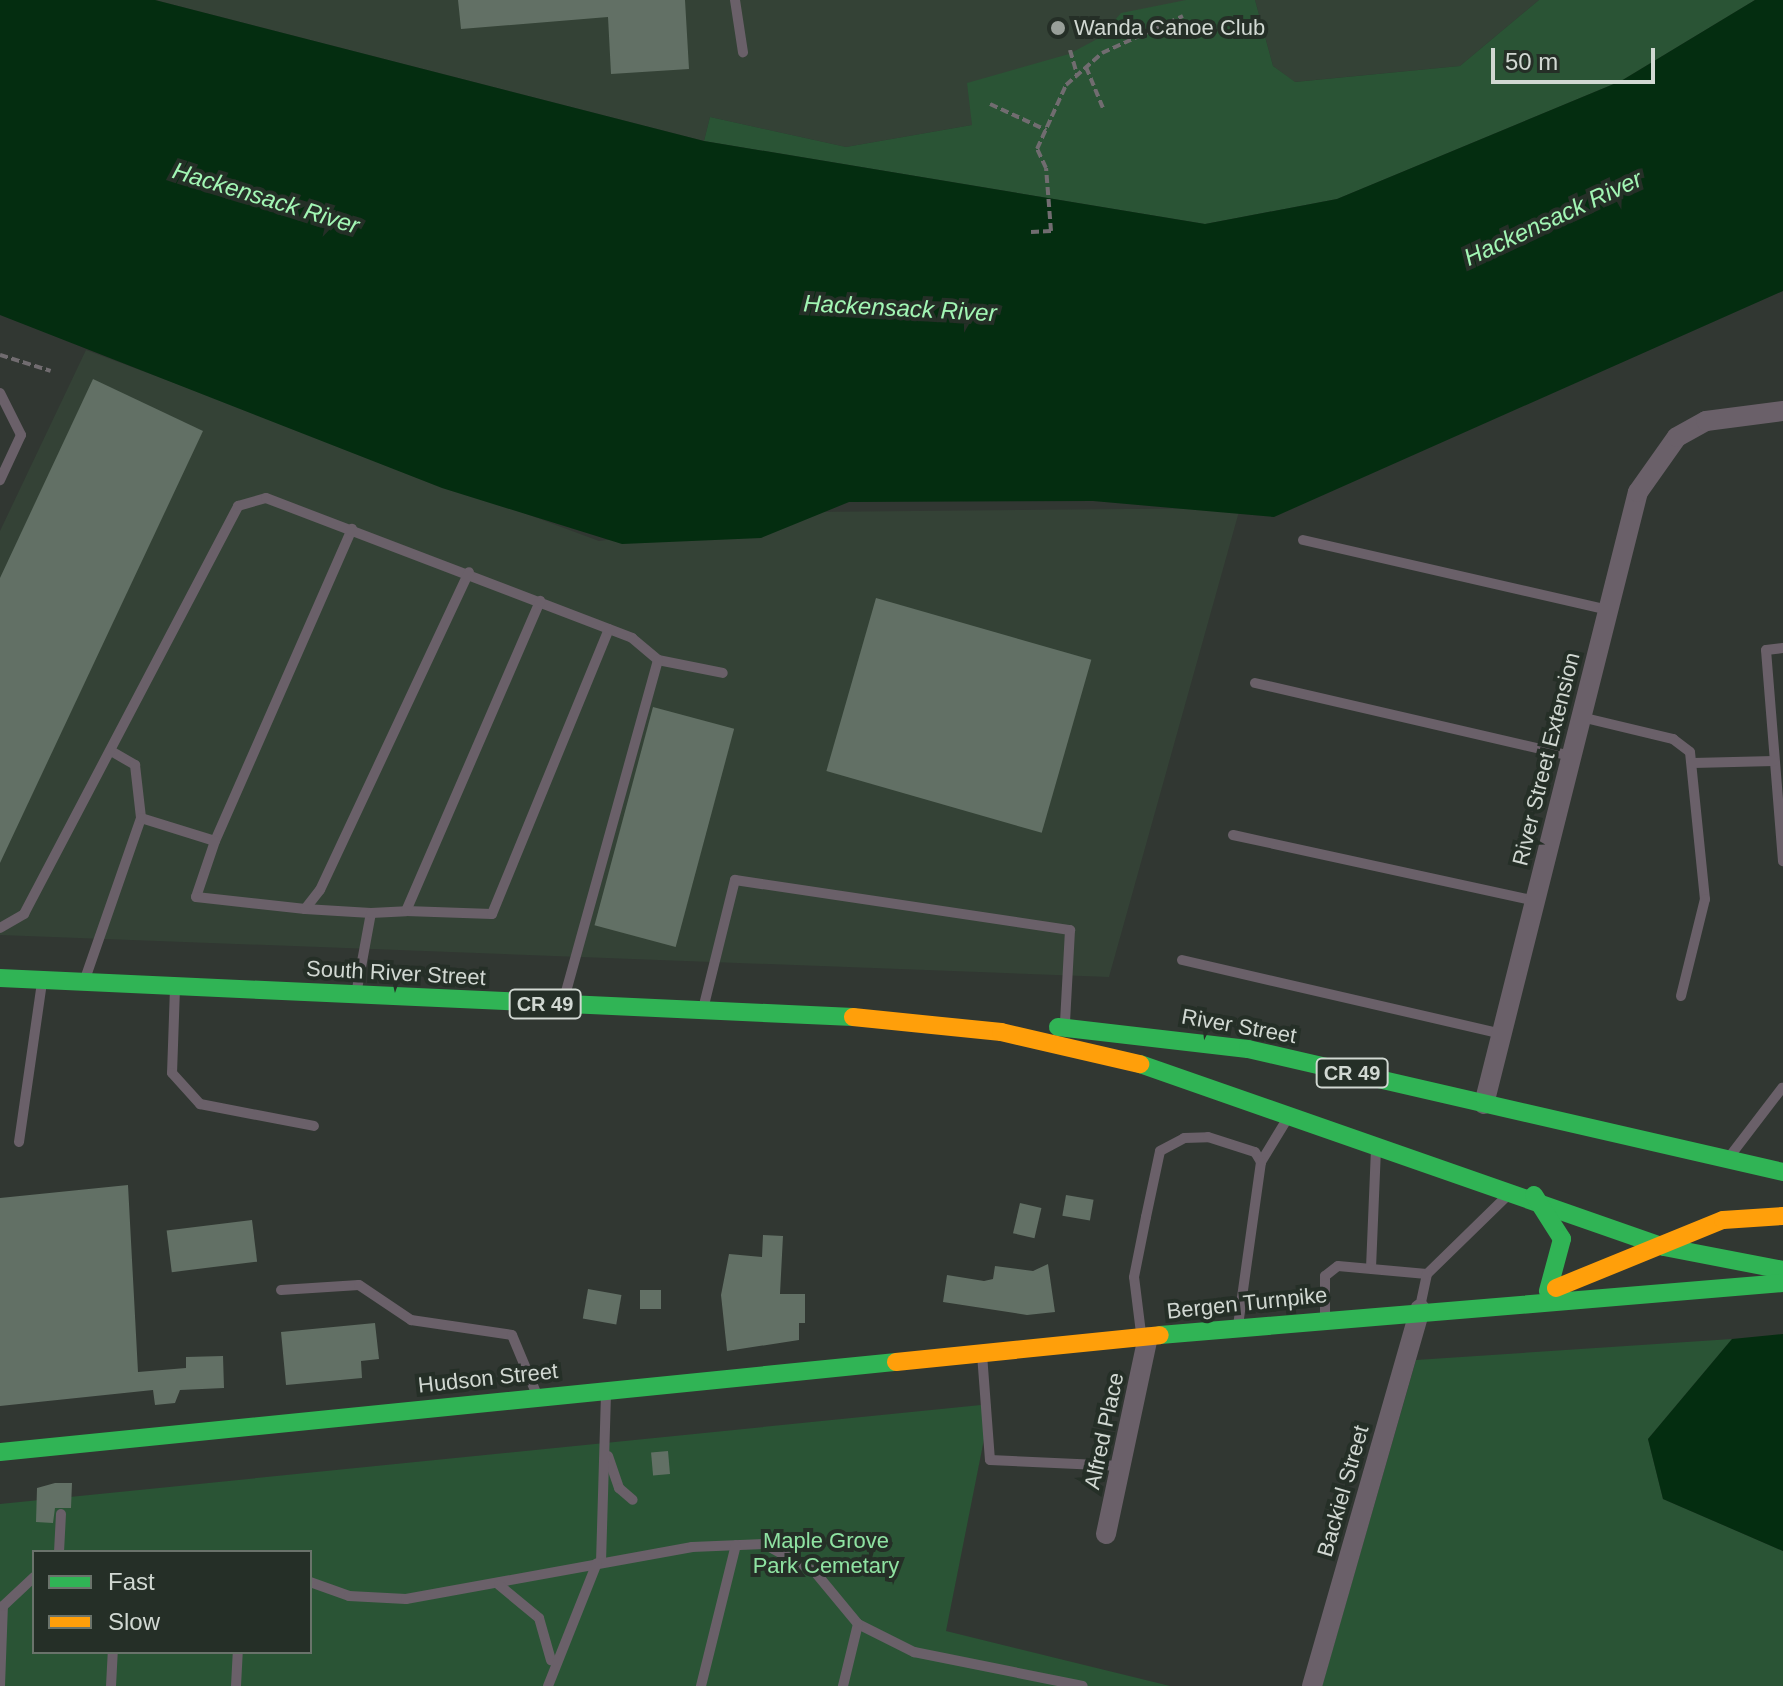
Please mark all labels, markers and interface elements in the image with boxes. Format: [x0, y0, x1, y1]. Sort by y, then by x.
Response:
place label: Wanda Canoe Club [1074, 15, 1265, 41]
marker: Wanda Canoe Club [1049, 19, 1067, 37]
scale bar [1495, 32, 1659, 82]
text: 50 m [1505, 48, 1558, 75]
water label: Hackensack River [169, 156, 363, 240]
water label: Hackensack River [1459, 164, 1647, 272]
water label: Hackensack River [803, 289, 997, 327]
street label: River Street Extension [1507, 650, 1585, 868]
street label: South River Street [306, 955, 486, 991]
road number: CR 49 [507, 988, 583, 1020]
street label: River Street [1180, 1003, 1298, 1049]
road number: CR 49 [1314, 1057, 1390, 1089]
street label: Bergen Turnpike [1165, 1281, 1329, 1325]
street label: Hudson Street [417, 1358, 559, 1398]
street label: Alfred Place [1079, 1370, 1129, 1492]
street label: Backiel Street [1312, 1422, 1374, 1560]
park label: Maple Grove Park Cemetary [753, 1527, 899, 1578]
legend [32, 1550, 312, 1654]
text: Fast [108, 1568, 155, 1595]
text: Slow [108, 1608, 160, 1635]

